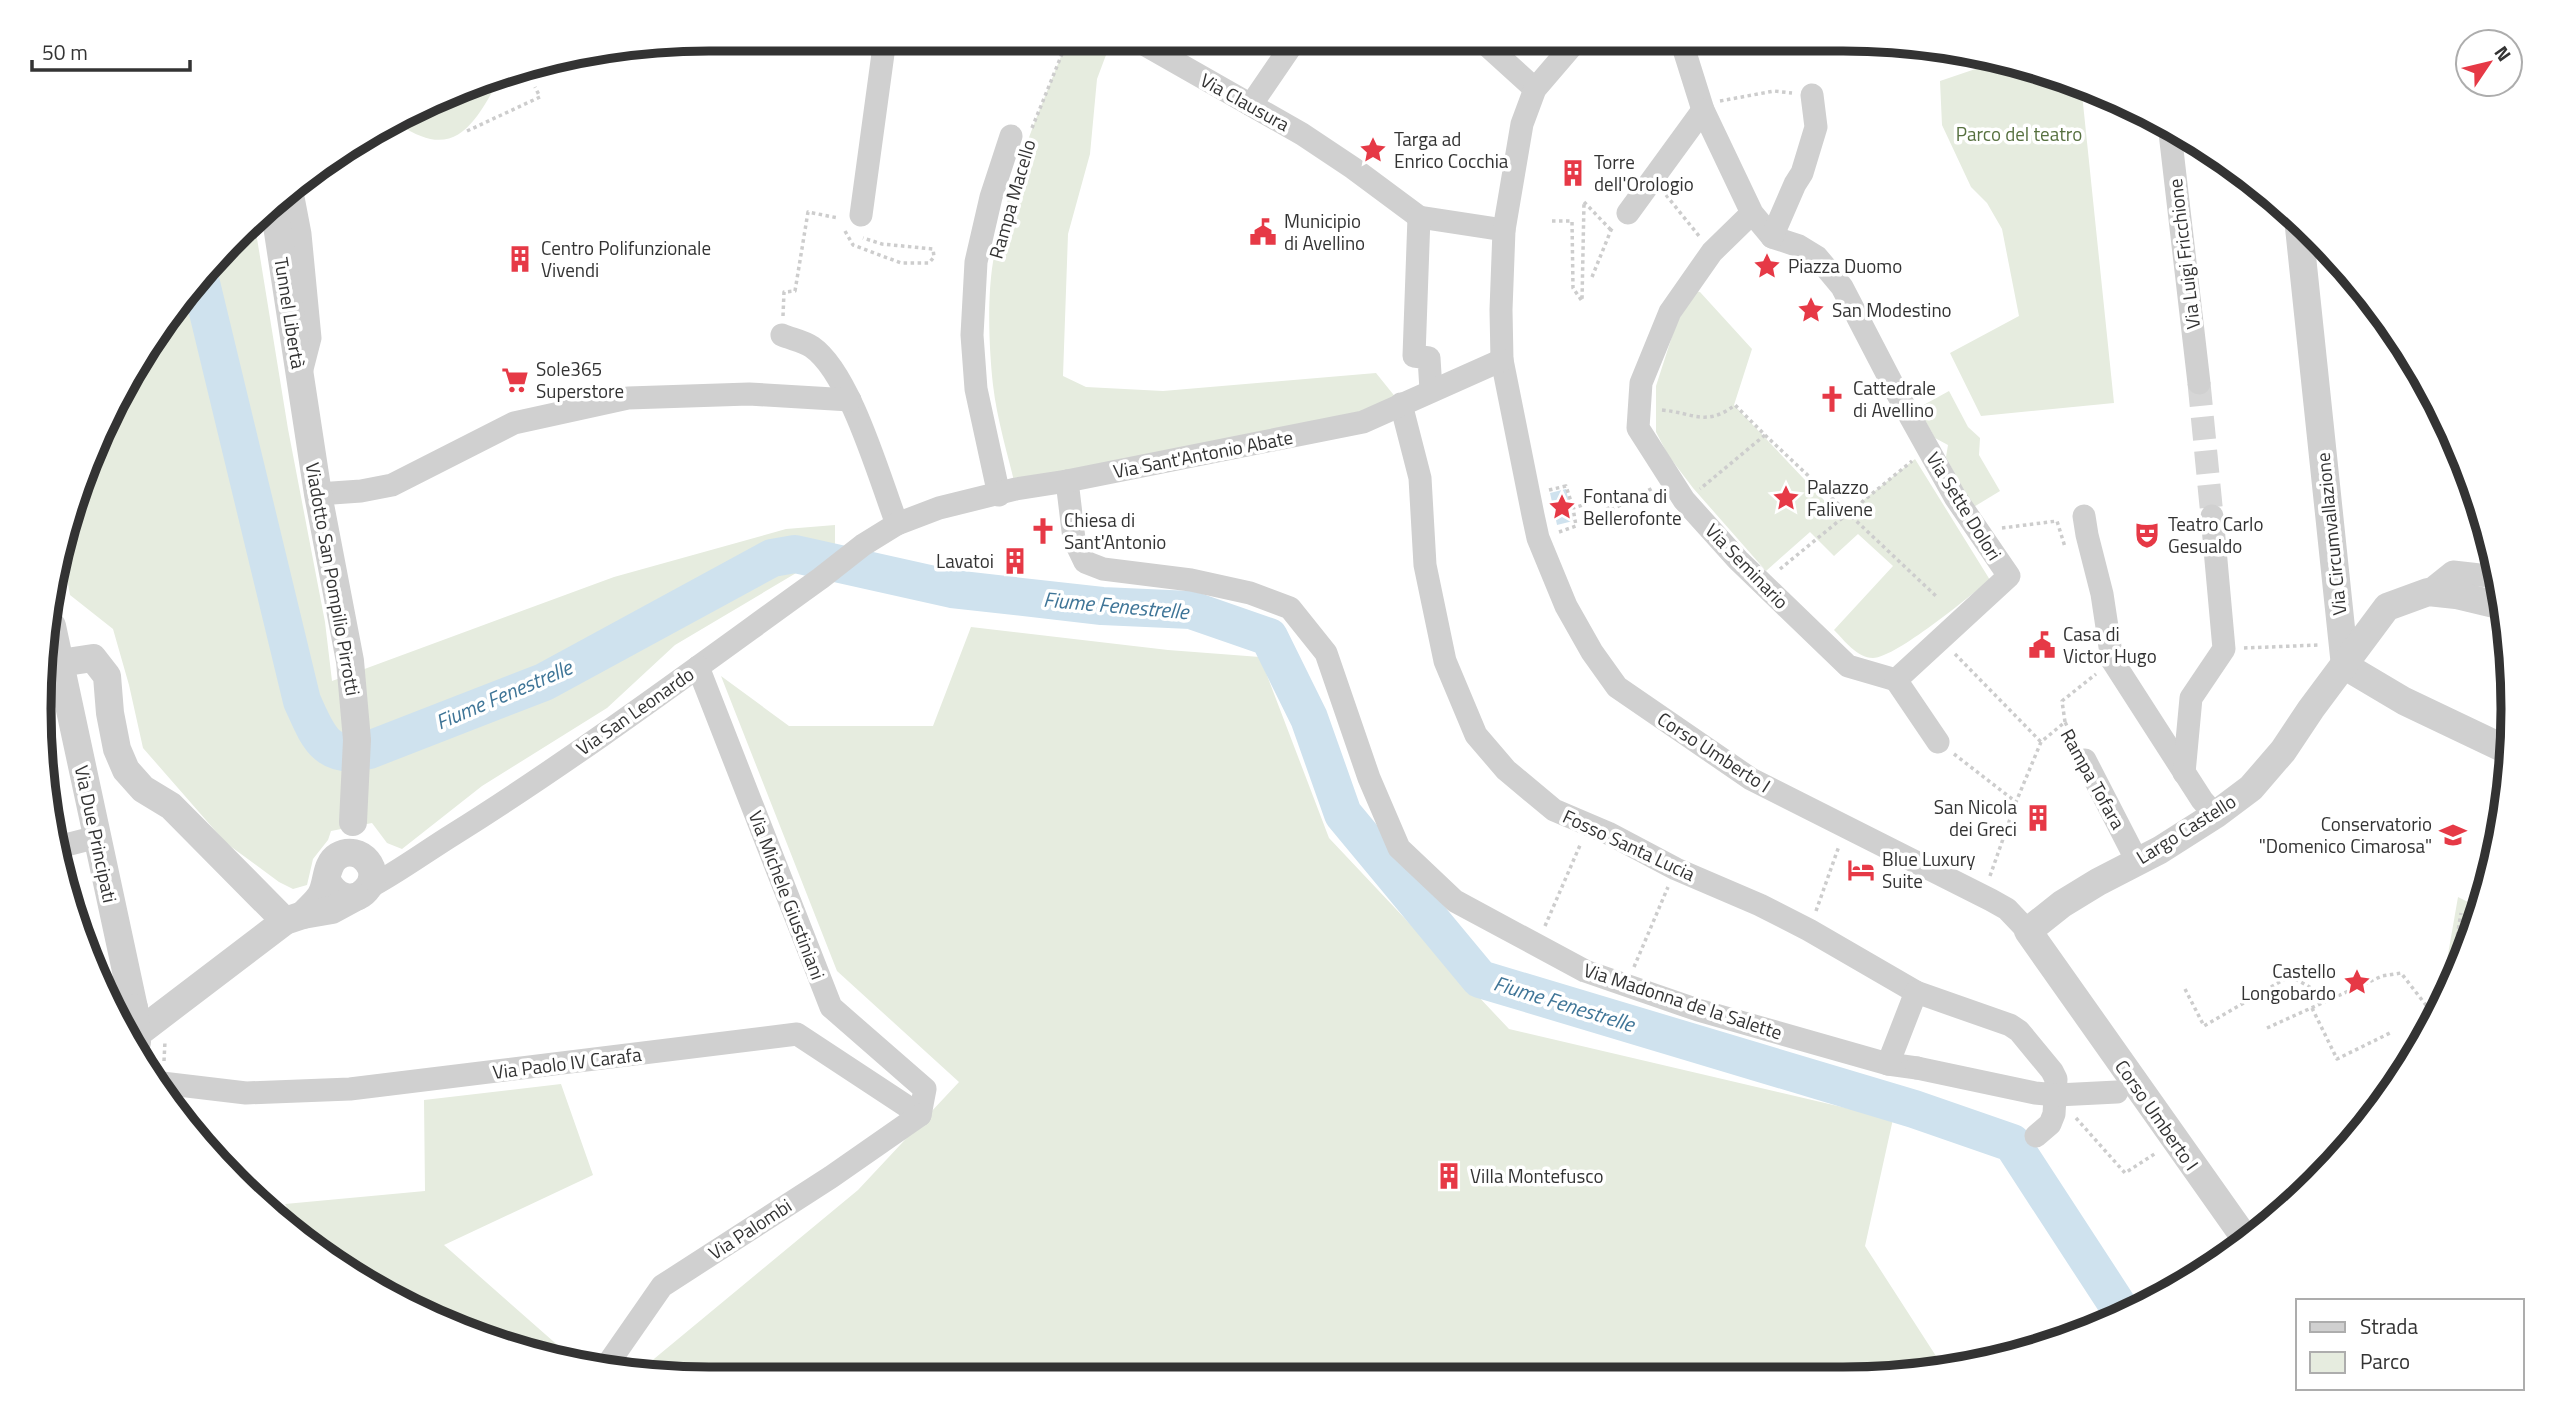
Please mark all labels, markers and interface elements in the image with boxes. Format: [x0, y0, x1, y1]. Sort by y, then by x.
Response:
scale bar [32, 28, 189, 72]
north arrow [2454, 28, 2524, 98]
text: 50 m [42, 36, 88, 68]
text: N [2488, 39, 2519, 67]
street label: Via Clausura [1195, 65, 1296, 138]
park label: Parco del teatro [1956, 119, 2082, 148]
place label: Targa ad Enrico Cocchia [1394, 124, 1509, 175]
place icon: Targa ad Enrico Cocchia [1358, 135, 1388, 165]
street label: Rampa Macello [981, 136, 1042, 262]
place label: Torre dell'Orologio [1594, 147, 1694, 198]
building icon: Torre dell'Orologio [1558, 158, 1588, 188]
street label: Via Luigi Fricchione [2160, 177, 2207, 331]
place label: Municipio di Avellino [1284, 206, 1365, 257]
public building icon: Municipio di Avellino [1248, 217, 1278, 247]
place label: Centro Polifunzionale Vivendi [541, 233, 711, 284]
building icon: Centro Polifunzionale Vivendi [505, 244, 535, 274]
place icon: Piazza Duomo [1752, 251, 1782, 281]
place label: Piazza Duomo [1788, 251, 1902, 280]
street label: Tunnel Libertà [267, 255, 314, 371]
place icon: San Modestino [1796, 295, 1826, 325]
place label: San Modestino [1832, 295, 1952, 324]
place label: Sole365 Superstore [536, 354, 624, 405]
supermarket icon: Sole365 Superstore [500, 365, 530, 395]
place label: Cattedrale di Avellino [1853, 373, 1936, 424]
church icon: Cattedrale di Avellino [1817, 384, 1847, 414]
street label: Via Sant'Antonio Abate [1111, 422, 1295, 485]
street label: Via Sette Dolori [1919, 446, 2009, 566]
street label: Via Circumvallazione [2308, 451, 2353, 617]
street label: Viadotto San Pompilio Pirrotti [299, 460, 368, 698]
place label: Palazzo Falivene [1807, 472, 1873, 523]
place label: Fontana di Bellerofonte [1583, 481, 1682, 532]
place icon: Palazzo Falivene [1771, 483, 1801, 513]
place icon: Fontana di Bellerofonte [1547, 492, 1577, 522]
place label: Chiesa di Sant'Antonio [1064, 505, 1166, 556]
place label: Teatro Carlo Gesualdo [2168, 509, 2264, 560]
church icon: Chiesa di Sant'Antonio [1028, 516, 1058, 546]
street label: Via Seminario [1699, 516, 1796, 615]
theatre icon: Teatro Carlo Gesualdo [2132, 520, 2162, 550]
place label: Lavatoi [936, 546, 994, 575]
building icon: Lavatoi [1000, 546, 1030, 576]
water label: Fiume Fenestrelle [1042, 583, 1191, 627]
place label: Casa di Victor Hugo [2063, 619, 2157, 670]
public building icon: Casa di Victor Hugo [2027, 630, 2057, 660]
water label: Fiume Fenestrelle [430, 650, 578, 737]
street label: Via San Leonardo [570, 659, 700, 762]
street label: Corso Umberto I [1652, 704, 1777, 799]
street label: Rampa Tofara [2054, 723, 2133, 835]
street label: Via Due Principati [68, 762, 125, 905]
street label: Largo Castello [2130, 786, 2241, 871]
place label: San Nicola dei Greci [1934, 792, 2017, 843]
street label: Fosso Santa Lucia [1558, 801, 1701, 888]
building icon: San Nicola dei Greci [2023, 803, 2053, 833]
street label: Via Michele Giustiniani [742, 806, 833, 984]
place label: Conservatorio "Domenico Cimarosa" [2259, 809, 2432, 860]
school or university icon: Conservatorio "Domenico Cimarosa" [2438, 820, 2468, 850]
place label: Blue Luxury Suite [1882, 844, 1975, 895]
hotel icon: Blue Luxury Suite [1846, 855, 1876, 885]
street label: Via Madonna de la Salette [1580, 955, 1786, 1046]
place label: Castello Longobardo [2241, 956, 2336, 1007]
water label: Fiume Fenestrelle [1490, 966, 1640, 1040]
place icon: Castello Longobardo [2342, 967, 2372, 997]
street label: Via Paolo IV Carafa [491, 1039, 644, 1086]
street label: Corso Umberto I [2108, 1053, 2206, 1176]
building icon: Villa Montefusco [1434, 1161, 1464, 1191]
place label: Villa Montefusco [1470, 1161, 1603, 1190]
street label: Via Palombi [702, 1191, 797, 1266]
legend [2296, 1299, 2524, 1390]
text: Strada [2360, 1310, 2418, 1342]
text: Parco [2360, 1345, 2410, 1377]

